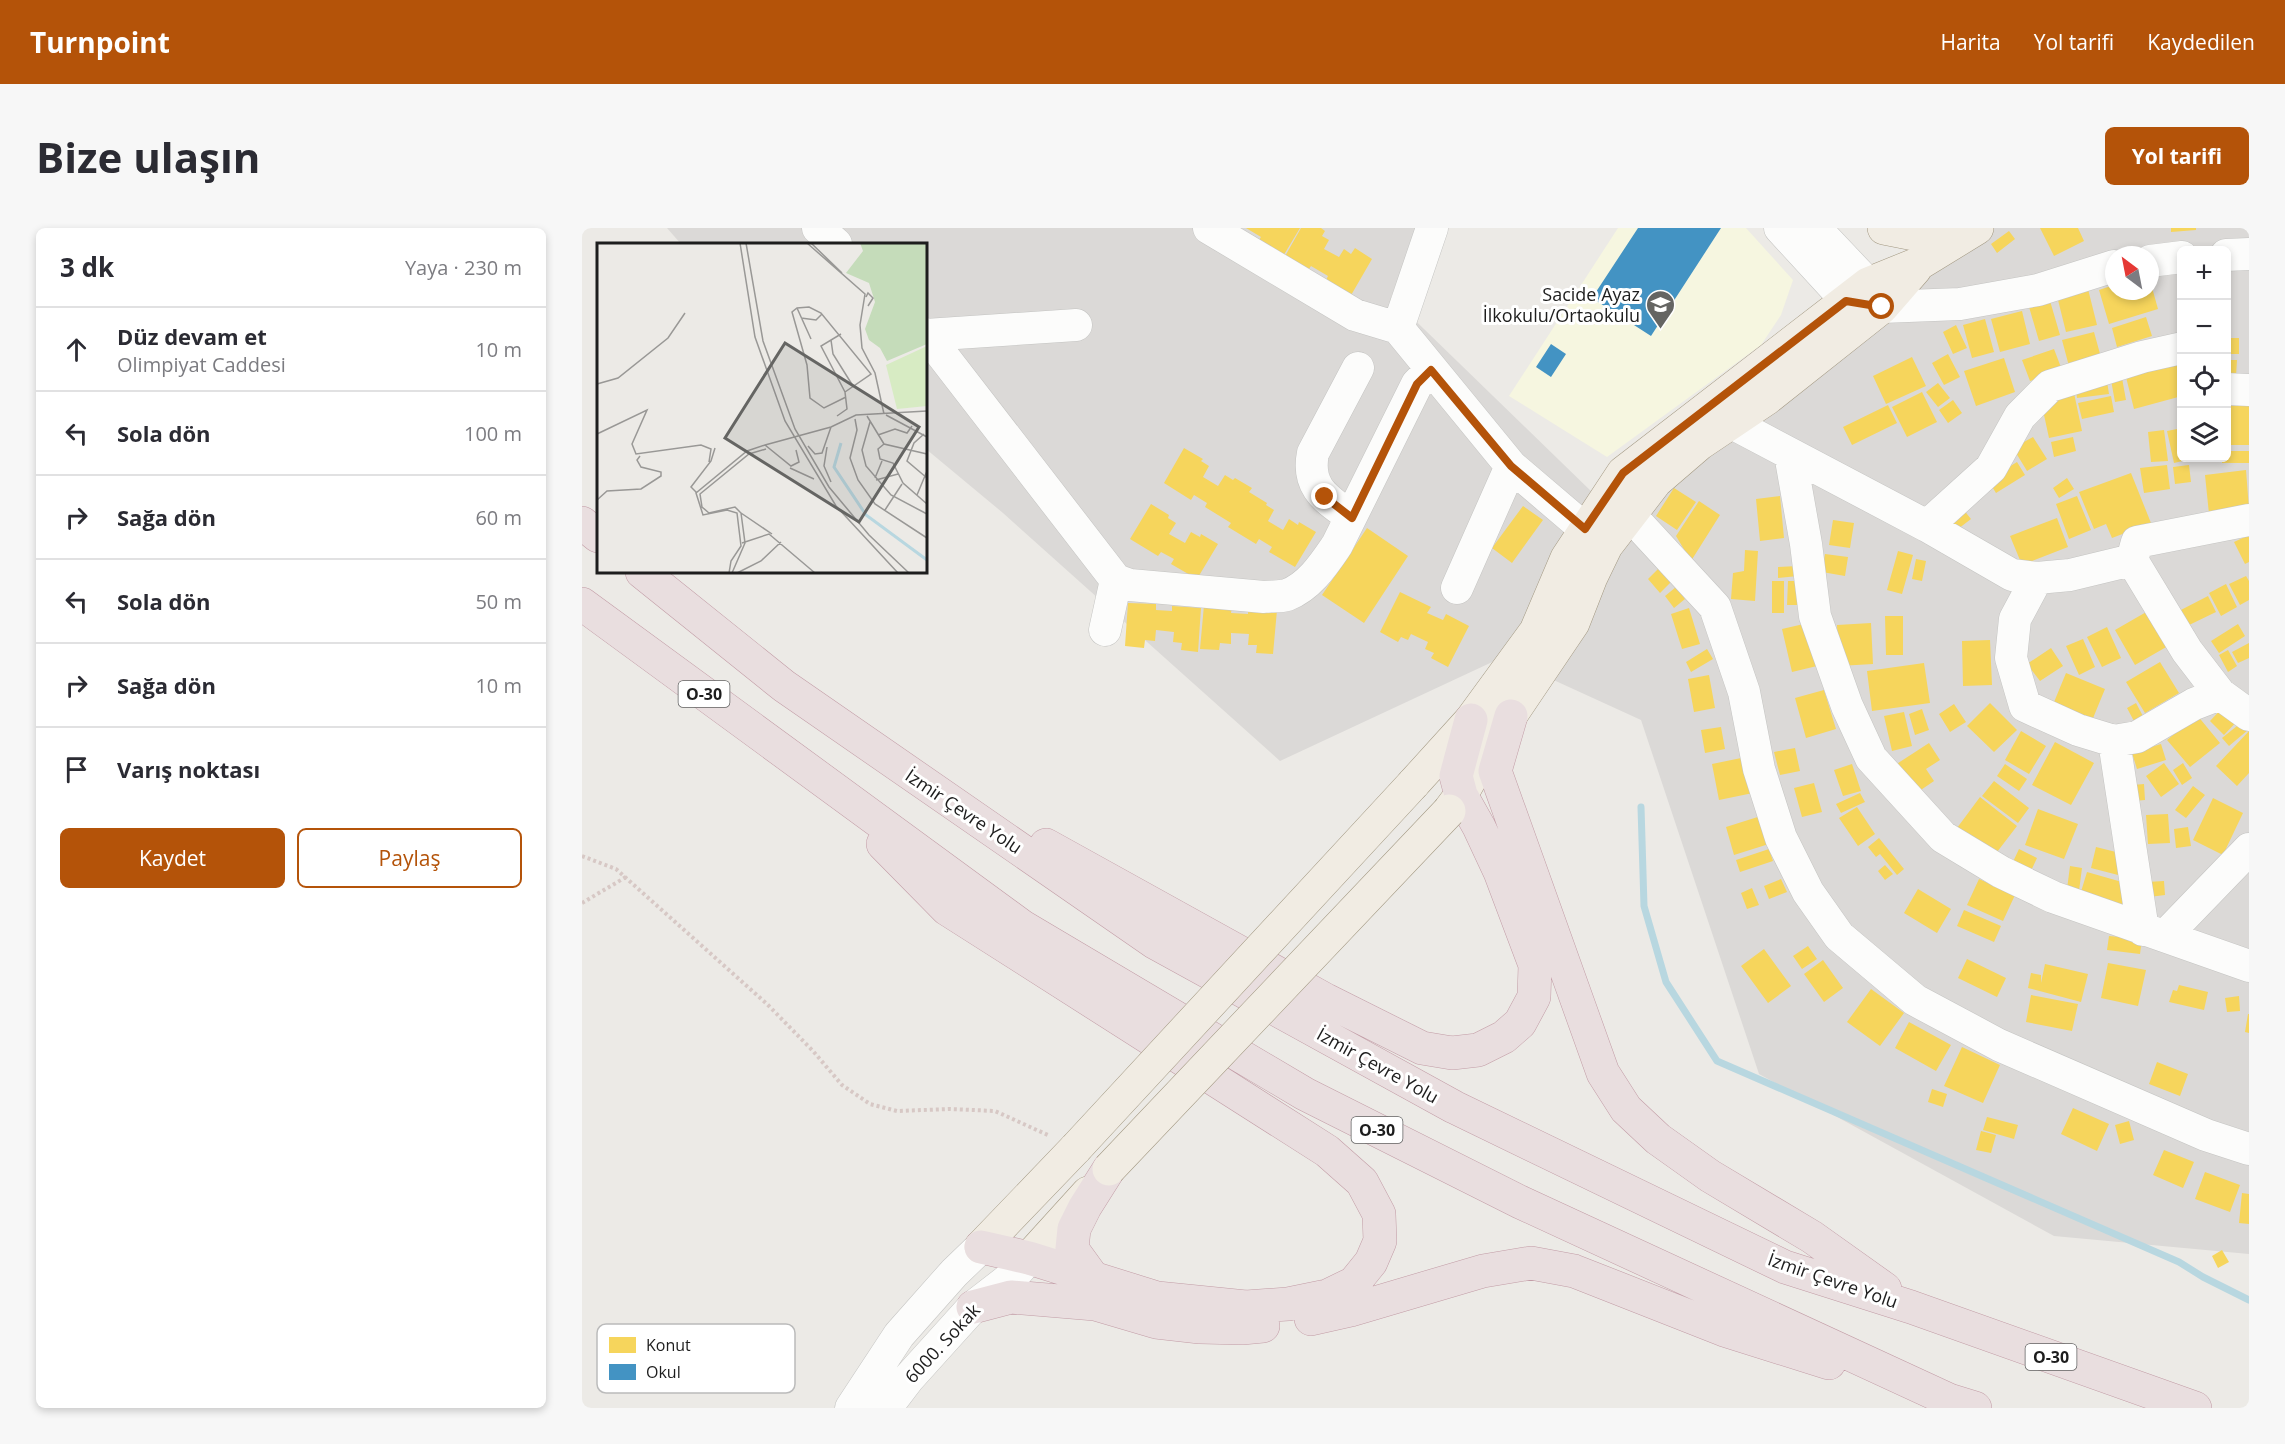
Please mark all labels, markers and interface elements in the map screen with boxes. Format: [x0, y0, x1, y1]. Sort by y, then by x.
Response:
text: Turnpoint [30, 23, 170, 61]
text: Harita [1940, 28, 2001, 56]
text: Yol tarifi [2034, 28, 2114, 56]
text: Kaydedilen [2147, 28, 2255, 56]
button: Yol tarifi [2105, 127, 2249, 185]
text: Bize ulaşın [36, 128, 260, 185]
inset map [597, 243, 927, 573]
north arrow [2105, 246, 2159, 300]
map controls [2177, 246, 2231, 462]
button: + [2177, 246, 2231, 300]
text: 3 dk [60, 249, 114, 285]
text: Yaya · 230 m [405, 254, 522, 281]
place label: Sacide Ayaz İlkokulu/Ortaokulu [1483, 282, 1640, 327]
school or university icon: Sacide Ayaz İlkokulu/Ortaokulu [1645, 288, 1677, 330]
route start [1868, 293, 1894, 319]
button: − [2177, 300, 2231, 354]
text: Düz devam et [117, 321, 267, 351]
icon: ahead [60, 333, 93, 366]
text: 10 m [475, 336, 522, 363]
text: Olimpiyat Caddesi [117, 351, 286, 378]
button: locate [2177, 354, 2231, 408]
button: layers [2177, 408, 2231, 462]
icon: left [60, 417, 93, 450]
text: Sola dön [117, 418, 210, 448]
text: 100 m [464, 420, 522, 447]
route end [1311, 483, 1337, 509]
icon: right [60, 501, 93, 534]
text: Sağa dön [117, 502, 216, 532]
text: 60 m [475, 504, 522, 531]
icon: left [60, 585, 93, 618]
text: Sola dön [117, 586, 210, 616]
text: 50 m [475, 588, 522, 615]
icon: right [60, 669, 93, 702]
text: Sağa dön [117, 670, 216, 700]
text: 10 m [475, 672, 522, 699]
road number: O-30 [678, 681, 730, 707]
icon: arrive [60, 753, 93, 786]
text: Varış noktası [117, 754, 260, 784]
street label: İzmir Çevre Yolu [901, 763, 1027, 859]
button: Kaydet [60, 828, 285, 888]
button: Paylaş [297, 828, 522, 888]
street label: İzmir Çevre Yolu [1313, 1022, 1443, 1108]
road number: O-30 [1352, 1117, 1402, 1143]
street label: İzmir Çevre Yolu [1765, 1247, 1901, 1313]
street label: 6000. Sokak [899, 1298, 985, 1388]
legend [597, 1324, 795, 1393]
text: Konut [646, 1334, 691, 1356]
road number: O-30 [2026, 1344, 2076, 1370]
text: Okul [646, 1361, 681, 1383]

